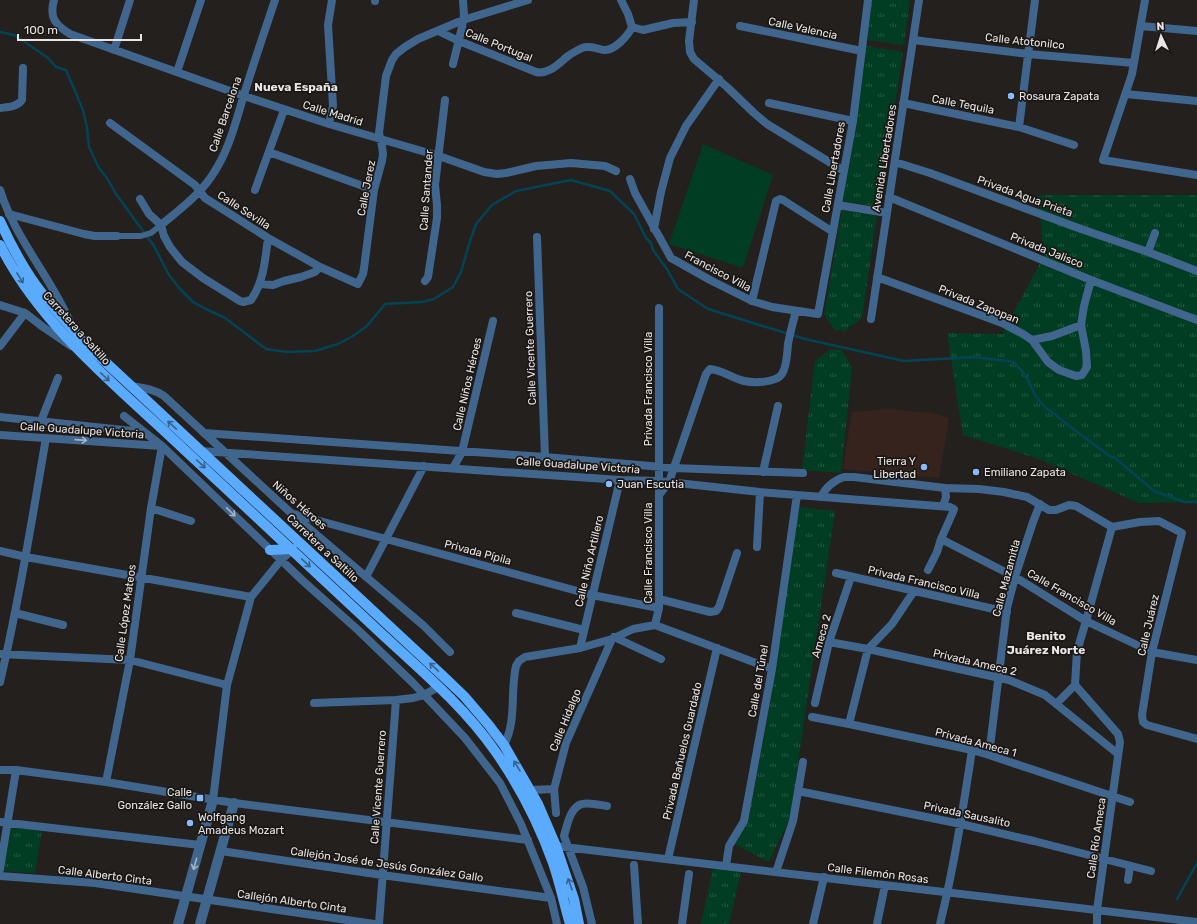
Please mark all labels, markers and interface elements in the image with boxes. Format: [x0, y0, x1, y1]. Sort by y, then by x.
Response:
street label: Calle Valencia [767, 15, 839, 42]
scale bar [18, 16, 141, 42]
north arrow [1141, 16, 1181, 56]
text: N [1156, 20, 1165, 33]
text: 100 m [24, 23, 58, 37]
street label: Calle Portugal [463, 26, 534, 65]
street label: Calle Atotonilco [985, 31, 1065, 52]
street label: Calle Barcelona [206, 75, 244, 154]
district label: Nueva España [254, 80, 338, 94]
place label: Rosaura Zapata [1019, 90, 1099, 103]
marker: Rosaura Zapata [1006, 91, 1016, 101]
street label: Calle Tequila [931, 92, 995, 117]
street label: Calle Madrid [301, 98, 365, 129]
street label: Avenida Libertadores [870, 103, 899, 213]
street label: Calle Libertadores [819, 120, 848, 214]
street label: Calle Santander [417, 148, 436, 231]
street label: Calle Jerez [355, 159, 378, 217]
street label: Privada Agua Prieta [975, 173, 1074, 220]
street label: Calle Sevilla [215, 188, 273, 232]
street label: Privada Jalisco [1008, 230, 1085, 271]
street label: Francisco Villa [682, 248, 753, 294]
one-way arrow [16, 273, 24, 284]
street label: Privada Zapopan [937, 282, 1021, 327]
street label: Carretera a Saltillo [40, 289, 113, 368]
street label: Calle Vicente Guerrero [522, 291, 539, 405]
street label: Privada Francisco Villa [642, 332, 655, 446]
street label: Calle Niños Héroes [450, 336, 485, 432]
one-way arrow [100, 372, 110, 381]
street label: Calle Guadalupe Victoria [20, 420, 144, 441]
one-way arrow [167, 420, 177, 429]
one-way arrow [74, 437, 87, 444]
street label: Calle Guadalupe Victoria [516, 455, 640, 476]
place label: Tierra Y Libertad [873, 455, 916, 481]
one-way arrow [195, 460, 206, 469]
marker: Tierra Y Libertad [919, 462, 929, 472]
place label: Emiliano Zapata [984, 466, 1066, 479]
marker: Emiliano Zapata [971, 467, 981, 477]
street label: Niños Héroes [270, 478, 330, 533]
place label: Juan Escutia [617, 478, 684, 491]
marker: Juan Escutia [604, 479, 614, 489]
street label: Calle Francisco Villa [642, 502, 655, 604]
one-way arrow [226, 507, 236, 517]
street label: Carretera a Saltillo [284, 512, 361, 585]
street label: Calle Niño Artillero [573, 514, 606, 608]
street label: Privada Pípila [443, 537, 513, 568]
street label: Calle Mazamitla [990, 538, 1023, 618]
one-way arrow [301, 558, 311, 567]
street label: Calle López Mateos [112, 563, 139, 663]
street label: Privada Francisco Villa [867, 563, 981, 602]
street label: Calle Francisco Villa [1025, 567, 1119, 628]
street label: Calle Juárez [1135, 593, 1162, 657]
street label: Ameca 2 [809, 613, 834, 659]
district label: Benito Juárez Norte [1007, 629, 1085, 657]
street label: Calle del Túnel [746, 644, 771, 718]
street label: Privada Ameca 2 [932, 647, 1018, 678]
one-way arrow [429, 663, 439, 672]
street label: Privada Bañuelos Guardado [660, 681, 705, 821]
street label: Calle Hidalgo [547, 687, 584, 753]
street label: Privada Ameca 1 [934, 725, 1018, 760]
street label: Calle Vicente Guerrero [368, 730, 389, 844]
one-way arrow [512, 760, 520, 772]
place label: Calle González Gallo [118, 786, 192, 812]
marker: Calle González Gallo [195, 793, 205, 803]
street label: Calle Río Ameca [1084, 797, 1109, 879]
street label: Privada Sausalito [922, 799, 1011, 830]
place label: Wolfgang Amadeus Mozart [198, 811, 285, 837]
marker: Wolfgang Amadeus Mozart [185, 818, 195, 828]
street label: Callejón José de Jesús González Gallo [290, 845, 484, 884]
one-way arrow [191, 857, 198, 870]
street label: Calle Filemón Rosas [827, 861, 930, 886]
street label: Calle Alberto Cinta [57, 863, 153, 888]
one-way arrow [565, 879, 573, 891]
street label: Callejón Alberto Cinta [236, 887, 347, 916]

